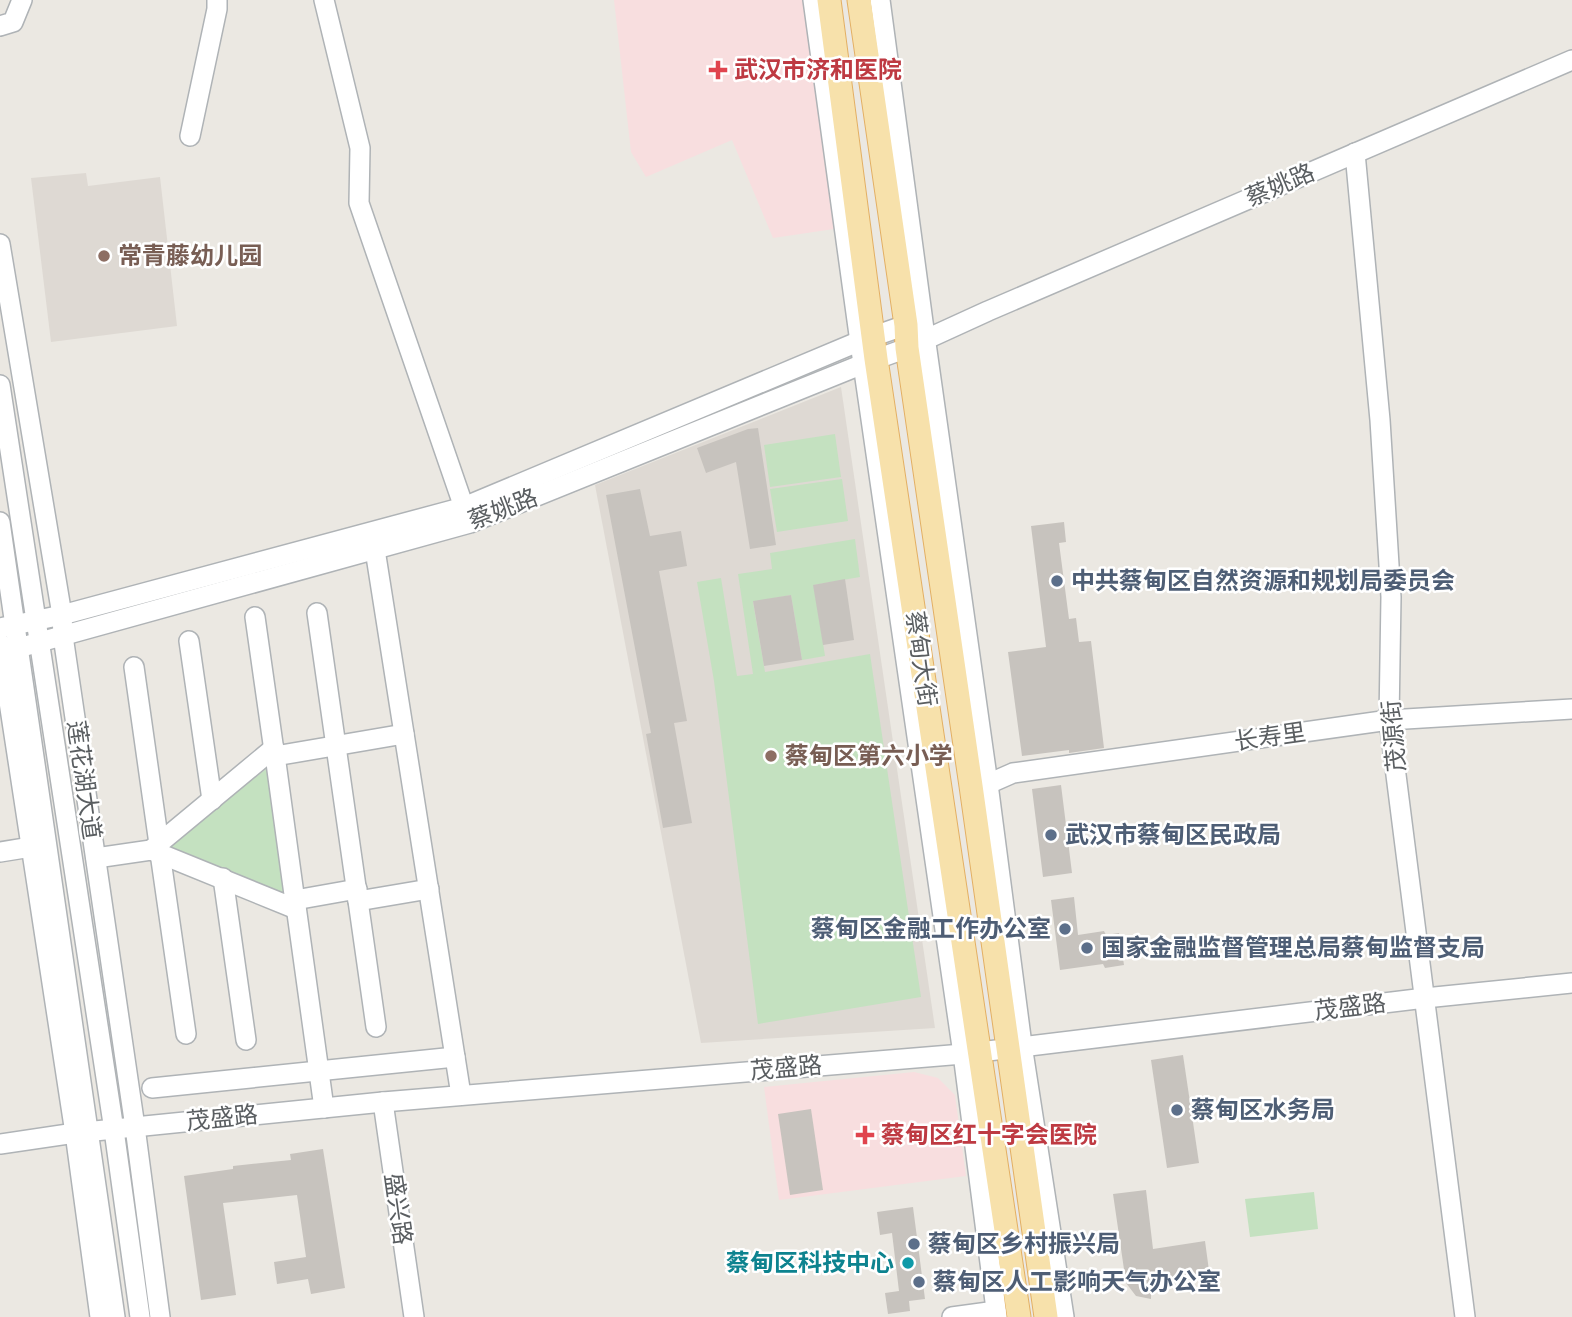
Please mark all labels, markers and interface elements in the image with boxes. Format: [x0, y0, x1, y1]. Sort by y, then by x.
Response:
place label: 武汉市济和医院 [734, 53, 902, 85]
marker: 武汉市济和医院 [708, 60, 728, 80]
street label: 蔡姚路 [1240, 155, 1319, 213]
place label: 常青藤幼儿园 [118, 239, 262, 271]
marker: 常青藤幼儿园 [96, 248, 112, 264]
street label: 蔡姚路 [463, 480, 542, 536]
place label: 中共蔡甸区自然资源和规划局委员会 [1071, 564, 1455, 596]
marker: 中共蔡甸区自然资源和规划局委员会 [1049, 573, 1065, 589]
street label: 蔡甸大街 [899, 609, 945, 709]
street label: 茂源街 [1374, 699, 1412, 773]
street label: 长寿里 [1232, 715, 1308, 757]
street label: 莲花湖大道 [61, 718, 109, 842]
place label: 蔡甸区第六小学 [785, 739, 953, 771]
marker: 蔡甸区第六小学 [763, 748, 779, 764]
place label: 武汉市蔡甸区民政局 [1065, 818, 1281, 850]
marker: 武汉市蔡甸区民政局 [1043, 827, 1059, 843]
place label: 蔡甸区金融工作办公室 [811, 912, 1051, 944]
marker: 蔡甸区金融工作办公室 [1057, 921, 1073, 937]
place label: 国家金融监督管理总局蔡甸监督支局 [1101, 931, 1485, 963]
marker: 国家金融监督管理总局蔡甸监督支局 [1079, 940, 1095, 956]
street label: 茂盛路 [1312, 986, 1388, 1026]
street label: 茂盛路 [749, 1048, 823, 1086]
place label: 蔡甸区水务局 [1191, 1093, 1335, 1125]
street label: 茂盛路 [184, 1097, 259, 1137]
marker: 蔡甸区水务局 [1169, 1102, 1185, 1118]
place label: 蔡甸区红十字会医院 [881, 1118, 1097, 1150]
marker: 蔡甸区红十字会医院 [855, 1125, 875, 1145]
street label: 盛兴路 [378, 1171, 420, 1247]
place label: 蔡甸区乡村振兴局 [928, 1227, 1120, 1259]
marker: 蔡甸区乡村振兴局 [906, 1236, 922, 1252]
place label: 蔡甸区科技中心 [726, 1246, 894, 1278]
marker: 蔡甸区科技中心 [900, 1255, 916, 1271]
place label: 蔡甸区人工影响天气办公室 [933, 1265, 1221, 1297]
marker: 蔡甸区人工影响天气办公室 [911, 1274, 927, 1290]

